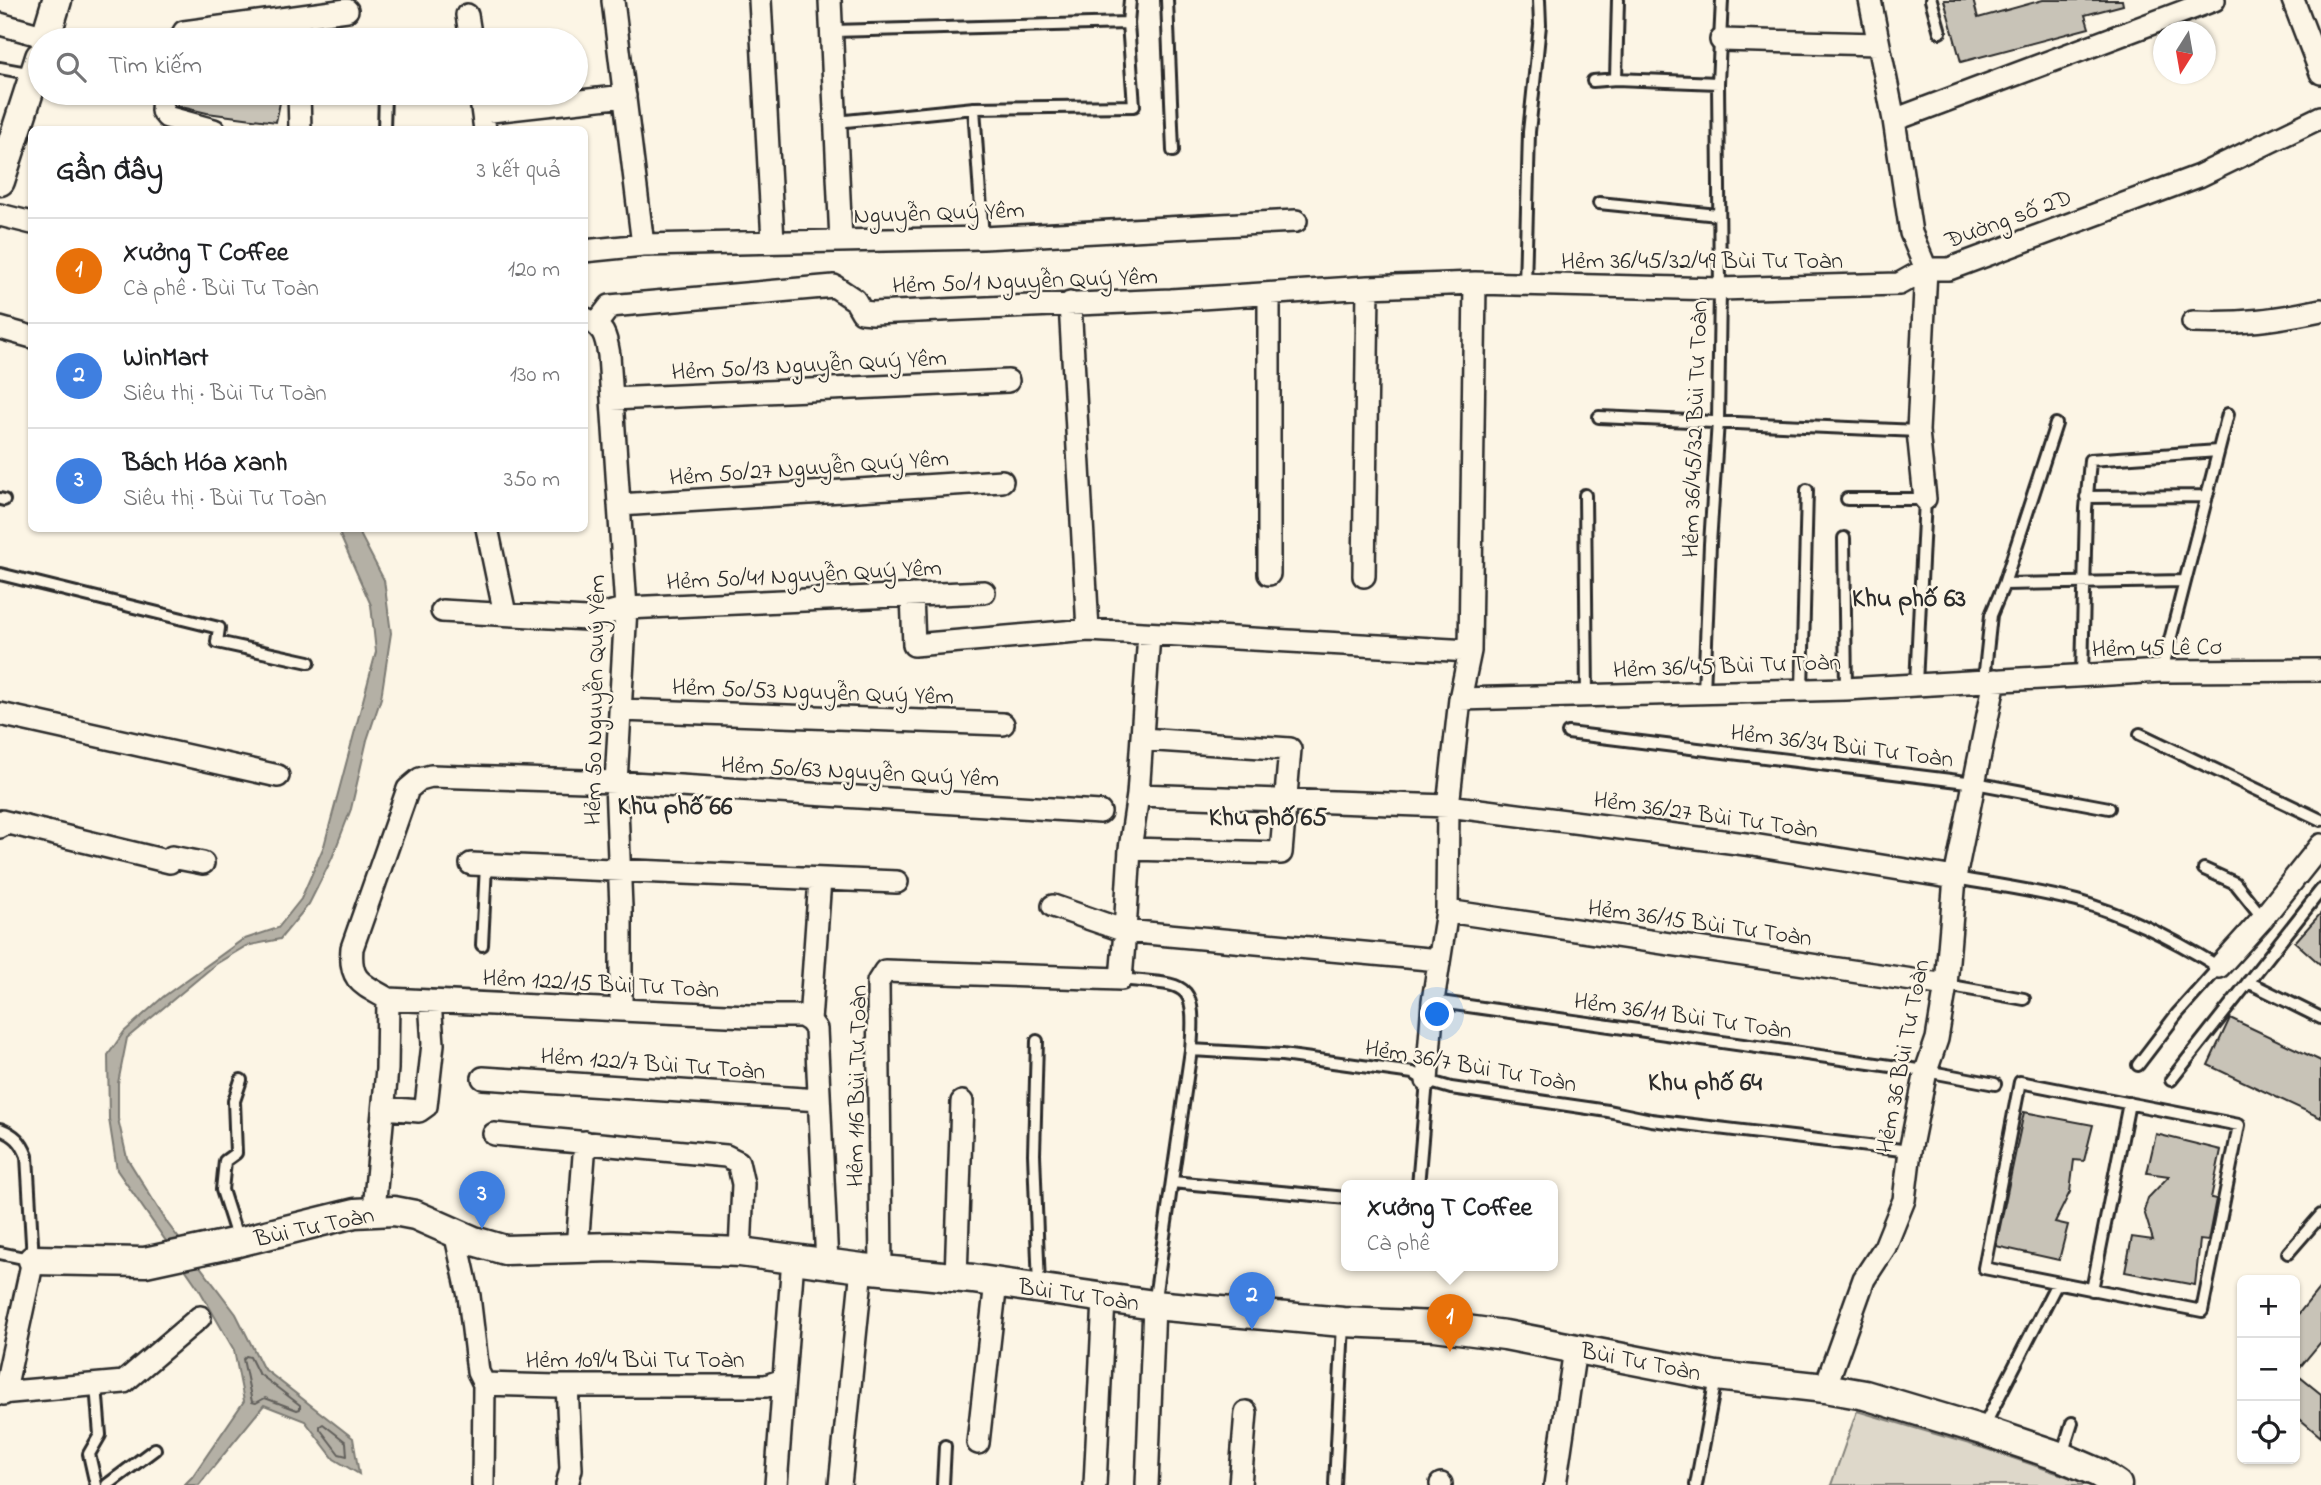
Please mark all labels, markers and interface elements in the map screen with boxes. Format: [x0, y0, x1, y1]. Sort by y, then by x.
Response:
north arrow [2153, 21, 2216, 84]
search box [28, 28, 588, 105]
icon: search [52, 48, 90, 86]
text: Tìm kiếm [108, 48, 202, 86]
text: Gần đây [56, 150, 163, 194]
text: 3 kết quả [477, 155, 560, 188]
street label: Đường số 2D [1940, 181, 2077, 260]
street label: Nguyễn Quý Yêm [853, 194, 1025, 236]
text: Xưởng T Coffee [123, 235, 288, 273]
street label: Hẻm 36/45/32/49 Bùi Tư Toàn [1561, 245, 1843, 280]
text: 1 [75, 254, 83, 287]
text: 120 m [508, 254, 560, 287]
street label: Hẻm 50/1 Nguyễn Quý Yêm [892, 260, 1159, 306]
text: Cà phê · Bùi Tư Toàn [123, 273, 319, 306]
street label: Hẻm 36/45/32 Bùi Tư Toàn [1675, 300, 1718, 558]
text: WinMart [123, 340, 209, 378]
street label: Hẻm 50/13 Nguyễn Quý Yêm [670, 342, 948, 392]
text: 2 [73, 359, 85, 392]
text: 130 m [510, 359, 560, 392]
text: Siêu thị · Bùi Tư Toàn [123, 378, 327, 411]
street label: Hẻm 50/27 Nguyễn Quý Yêm [668, 442, 950, 498]
text: Bách Hóa Xanh [123, 445, 287, 483]
text: 3 [74, 464, 84, 497]
text: 350 m [504, 464, 560, 497]
text: Siêu thị · Bùi Tư Toàn [123, 483, 327, 516]
street label: Hẻm 50/41 Nguyễn Quý Yêm [666, 552, 943, 602]
street label: Hẻm 50 Nguyễn Quý Yêm [577, 574, 617, 826]
district label: Khu phố 63 [1852, 581, 1966, 619]
street label: Hẻm 45 Lê Cơ [2092, 631, 2222, 668]
street label: Hẻm 36/45 Bùi Tư Toàn [1612, 646, 1842, 689]
street label: Hẻm 50/53 Nguyễn Quý Yêm [671, 671, 954, 717]
street label: Hẻm 36/34 Bùi Tư Toàn [1728, 716, 1955, 779]
street label: Hẻm 50/63 Nguyễn Quý Yêm [720, 749, 1000, 799]
street label: Hẻm 36/27 Bùi Tư Toàn [1591, 783, 1820, 850]
district label: Khu phố 66 [618, 789, 733, 827]
district label: Khu phố 65 [1209, 800, 1327, 838]
street label: Hẻm 36/15 Bùi Tư Toàn [1585, 891, 1814, 958]
street label: Hẻm 36 Bùi Tư Toàn [1868, 956, 1940, 1157]
street label: Hẻm 122/15 Bùi Tư Toàn [482, 962, 720, 1009]
street label: Hẻm 116 Bùi Tư Toàn [839, 985, 878, 1188]
street label: Hẻm 36/11 Bùi Tư Toàn [1571, 985, 1794, 1050]
your location [1420, 997, 1454, 1031]
street label: Hẻm 36/7 Bùi Tư Toàn [1362, 1032, 1579, 1103]
street label: Hẻm 122/7 Bùi Tư Toàn [539, 1040, 767, 1091]
district label: Khu phố 64 [1648, 1065, 1762, 1103]
pin: 3 [459, 1171, 505, 1229]
popup [1341, 1180, 1558, 1271]
text: Xưởng T Coffee [1367, 1190, 1532, 1228]
street label: Bùi Tư Toàn [251, 1199, 378, 1258]
text: Cà phê [1367, 1228, 1430, 1261]
street label: Bùi Tư Toàn [1015, 1271, 1141, 1322]
pin: 2 [1229, 1272, 1275, 1330]
map controls [2237, 1275, 2300, 1464]
button: + [2237, 1275, 2300, 1338]
pin: 1 [1427, 1294, 1473, 1352]
street label: Bùi Tư Toàn [1577, 1335, 1703, 1392]
button: − [2237, 1338, 2300, 1401]
street label: Hẻm 109/4 Bùi Tư Toàn [525, 1344, 745, 1379]
button: locate [2237, 1401, 2300, 1464]

